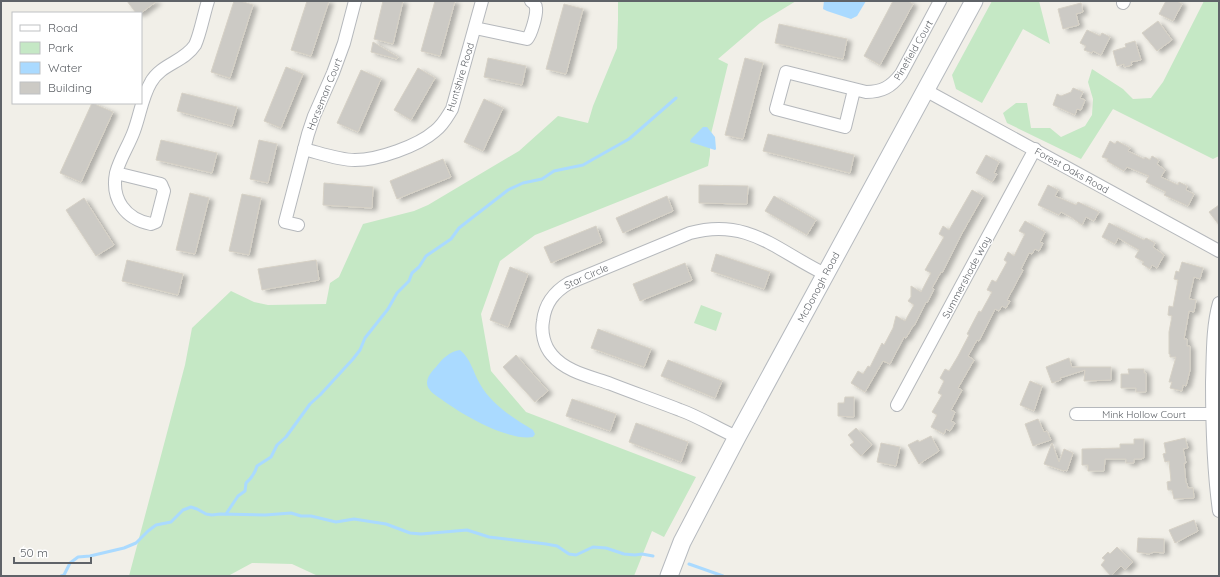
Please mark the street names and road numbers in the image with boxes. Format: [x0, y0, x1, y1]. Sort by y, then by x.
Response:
street label: Pinefield Court [891, 17, 936, 83]
street label: Huntshire Road [444, 41, 477, 113]
street label: Horseman Court [304, 56, 345, 132]
street label: Forest Oaks Road [1032, 145, 1111, 196]
street label: Summershade Way [939, 234, 994, 321]
street label: McDonogh Road [794, 250, 843, 325]
street label: Star Circle [562, 261, 611, 292]
street label: Mink Hollow Court [1102, 408, 1187, 421]

